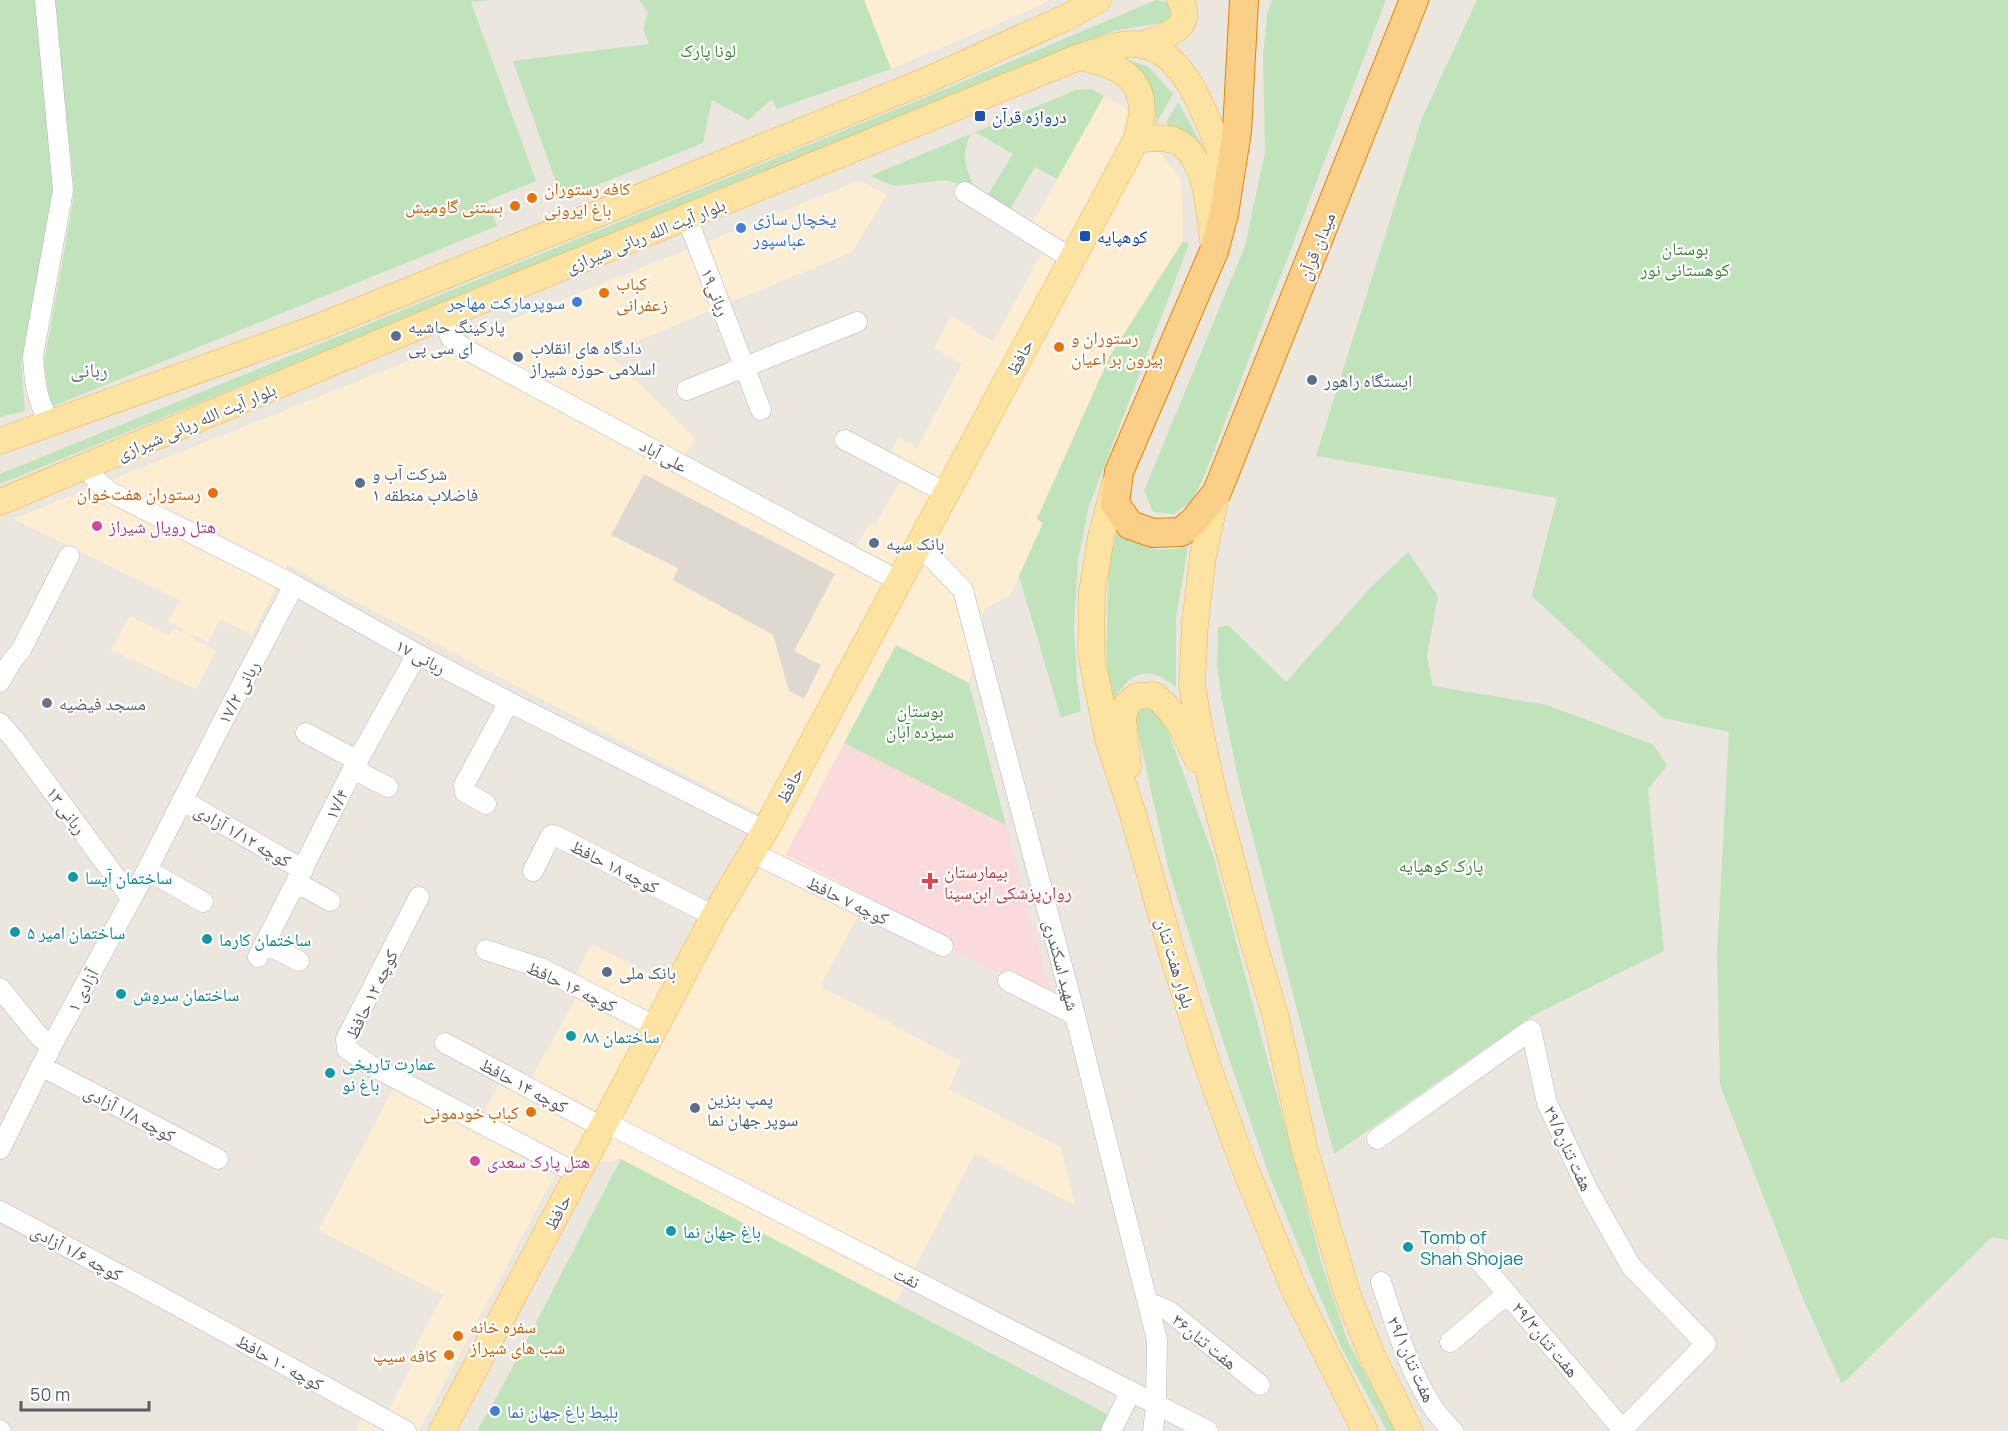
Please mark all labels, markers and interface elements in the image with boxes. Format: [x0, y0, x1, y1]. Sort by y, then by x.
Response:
park label: لونا پارک [680, 38, 736, 62]
place label: دروازه قرآن [992, 104, 1067, 128]
marker: دروازه قرآن [973, 109, 987, 123]
place label: کافه رستوران باغ ایرونی [544, 176, 631, 221]
marker: کافه رستوران باغ ایرونی [525, 191, 539, 205]
street label: بلوار آیت الله ربانی شیرازی [561, 192, 729, 278]
place label: بستنی گاومیش [405, 194, 503, 218]
marker: بستنی گاومیش [508, 199, 522, 213]
place label: یخچال سازی عباسپور [752, 206, 836, 251]
street label: میدان قرآن [1292, 208, 1340, 284]
marker: یخچال سازی عباسپور [734, 221, 748, 235]
place label: کوهپایه [1097, 224, 1148, 248]
marker: کوهپایه [1078, 229, 1092, 243]
park label: بوستان کوهستانی نور [1639, 236, 1730, 281]
street label: ربانی۱۹ [696, 264, 736, 320]
place label: کباب زعفرانی [616, 271, 668, 316]
marker: کباب زعفرانی [597, 286, 611, 300]
place label: سوپرمارکت مهاجر [446, 290, 565, 314]
marker: سوپرمارکت مهاجر [570, 295, 584, 309]
place label: پارکینگ حاشیه ای سی پی [408, 314, 505, 359]
place label: رستوران و بیرون بر اعيان [1071, 325, 1163, 370]
marker: پارکینگ حاشیه ای سی پی [389, 329, 403, 343]
place label: دادگاه های انقلاب اسلامی حوزه شیراز [529, 335, 656, 380]
street label: حافظ [1000, 335, 1038, 379]
marker: رستوران و بیرون بر اعيان [1052, 340, 1066, 354]
marker: دادگاه های انقلاب اسلامی حوزه شیراز [511, 350, 525, 364]
district label: ربانی [70, 356, 108, 383]
place label: ایستگاه راهور [1323, 368, 1412, 392]
marker: ایستگاه راهور [1305, 373, 1319, 387]
street label: بلوار آیت الله ربانی شیرازی [113, 377, 279, 465]
street label: علی آباد [636, 432, 692, 478]
place label: شرکت آب و فاضلاب منطقه ۱ [372, 461, 478, 506]
marker: شرکت آب و فاضلاب منطقه ۱ [353, 476, 367, 490]
place label: رستوران هفت‌خوان [76, 481, 201, 505]
marker: رستوران هفت‌خوان [206, 486, 220, 500]
place label: هتل رویال شیراز [108, 514, 216, 538]
marker: هتل رویال شیراز [90, 519, 104, 533]
place label: بانک سپه [886, 531, 945, 555]
marker: بانک سپه [867, 536, 881, 550]
street label: ربانی ۱۷ [392, 633, 450, 679]
street label: ربانی ۱۷/۲ [211, 656, 265, 728]
place label: مسجد فیضیه [59, 691, 146, 715]
marker: مسجد فیضیه [40, 696, 54, 710]
park label: بوستان سیزده آبان [886, 698, 954, 743]
street label: حافظ [770, 763, 808, 807]
street label: ربانی ۱۳ [42, 781, 92, 839]
street label: ۱۷/۴ [318, 785, 354, 823]
street label: کوچه ۱/۱۲ آزادی [190, 798, 296, 873]
street label: کوچه ۱۸ حافظ [567, 833, 664, 899]
park label: پارک کوهپایه [1399, 853, 1483, 877]
place label: بیمارستان روان‌پزشکی ابن‌سینا [944, 859, 1072, 904]
place label: ساختمان آیسا [85, 865, 172, 889]
marker: ساختمان آیسا [66, 870, 80, 884]
street label: کوچه ۷ حافظ [803, 870, 893, 930]
marker: بیمارستان روان‌پزشکی ابن‌سینا [921, 872, 939, 890]
street label: بلوار هفت تنان [1151, 915, 1201, 1011]
street label: شهید اسکندری [1038, 917, 1086, 1013]
place label: ساختمان امیر ۵ [27, 920, 125, 944]
marker: ساختمان امیر ۵ [8, 925, 22, 939]
place label: ساختمان کارما [219, 927, 311, 951]
marker: ساختمان کارما [200, 932, 214, 946]
street label: کوچه ۱۲ حافظ [339, 945, 403, 1043]
street label: کوچه ۱۶ حافظ [523, 955, 621, 1017]
place label: بانک ملی [619, 960, 676, 984]
street label: آزادی ۱ [61, 964, 104, 1016]
marker: بانک ملی [600, 965, 614, 979]
place label: ساختمان سروش [133, 982, 239, 1006]
marker: ساختمان سروش [114, 987, 128, 1001]
place label: ساختمان ۸۸ [583, 1024, 660, 1048]
marker: ساختمان ۸۸ [564, 1029, 578, 1043]
place label: عمارت تاریخی باغ نو [342, 1051, 436, 1096]
street label: کوچه ۱۴ حافظ [476, 1052, 573, 1118]
marker: عمارت تاریخی باغ نو [323, 1066, 337, 1080]
street label: کوچه ۱/۸ آزادی [80, 1079, 180, 1147]
place label: پمپ بنزین سوپر جهان نما [707, 1086, 798, 1131]
place label: کباب خودمونی [423, 1100, 520, 1124]
marker: پمپ بنزین سوپر جهان نما [688, 1101, 702, 1115]
street label: ۲۹/۵هفت تنان [1539, 1101, 1599, 1195]
marker: کباب خودمونی [524, 1105, 538, 1119]
place label: هتل پارک سعدی [487, 1149, 590, 1173]
marker: هتل پارک سعدی [468, 1154, 482, 1168]
street label: حافظ [538, 1190, 576, 1234]
street label: کوچه ۱/۶ آزادی [27, 1218, 127, 1286]
place label: باغ جهان نما [683, 1219, 761, 1243]
marker: باغ جهان نما [664, 1224, 678, 1238]
place label: Tomb of Shah Shojae [1420, 1225, 1524, 1270]
marker: Tomb of Shah Shojae [1401, 1240, 1415, 1254]
street label: نفت [890, 1260, 924, 1294]
street label: ۲۹/۳هفت تنان [1507, 1296, 1585, 1382]
street label: هفت تنان۳۶ [1167, 1307, 1243, 1375]
street label: ۲۹/۱هفت تنان [1382, 1312, 1442, 1406]
place label: سفره خانه شب های شیراز [469, 1314, 565, 1359]
street label: کوچه ۱۰ حافظ [232, 1328, 328, 1396]
marker: سفره خانه شب های شیراز [451, 1329, 465, 1343]
place label: کافه سیپ [373, 1343, 438, 1367]
marker: کافه سیپ [442, 1348, 456, 1362]
scale bar [21, 1374, 148, 1412]
text: 50 m [30, 1382, 70, 1406]
place label: بلیط باغ جهان نما [507, 1399, 618, 1423]
marker: بلیط باغ جهان نما [488, 1404, 502, 1418]

